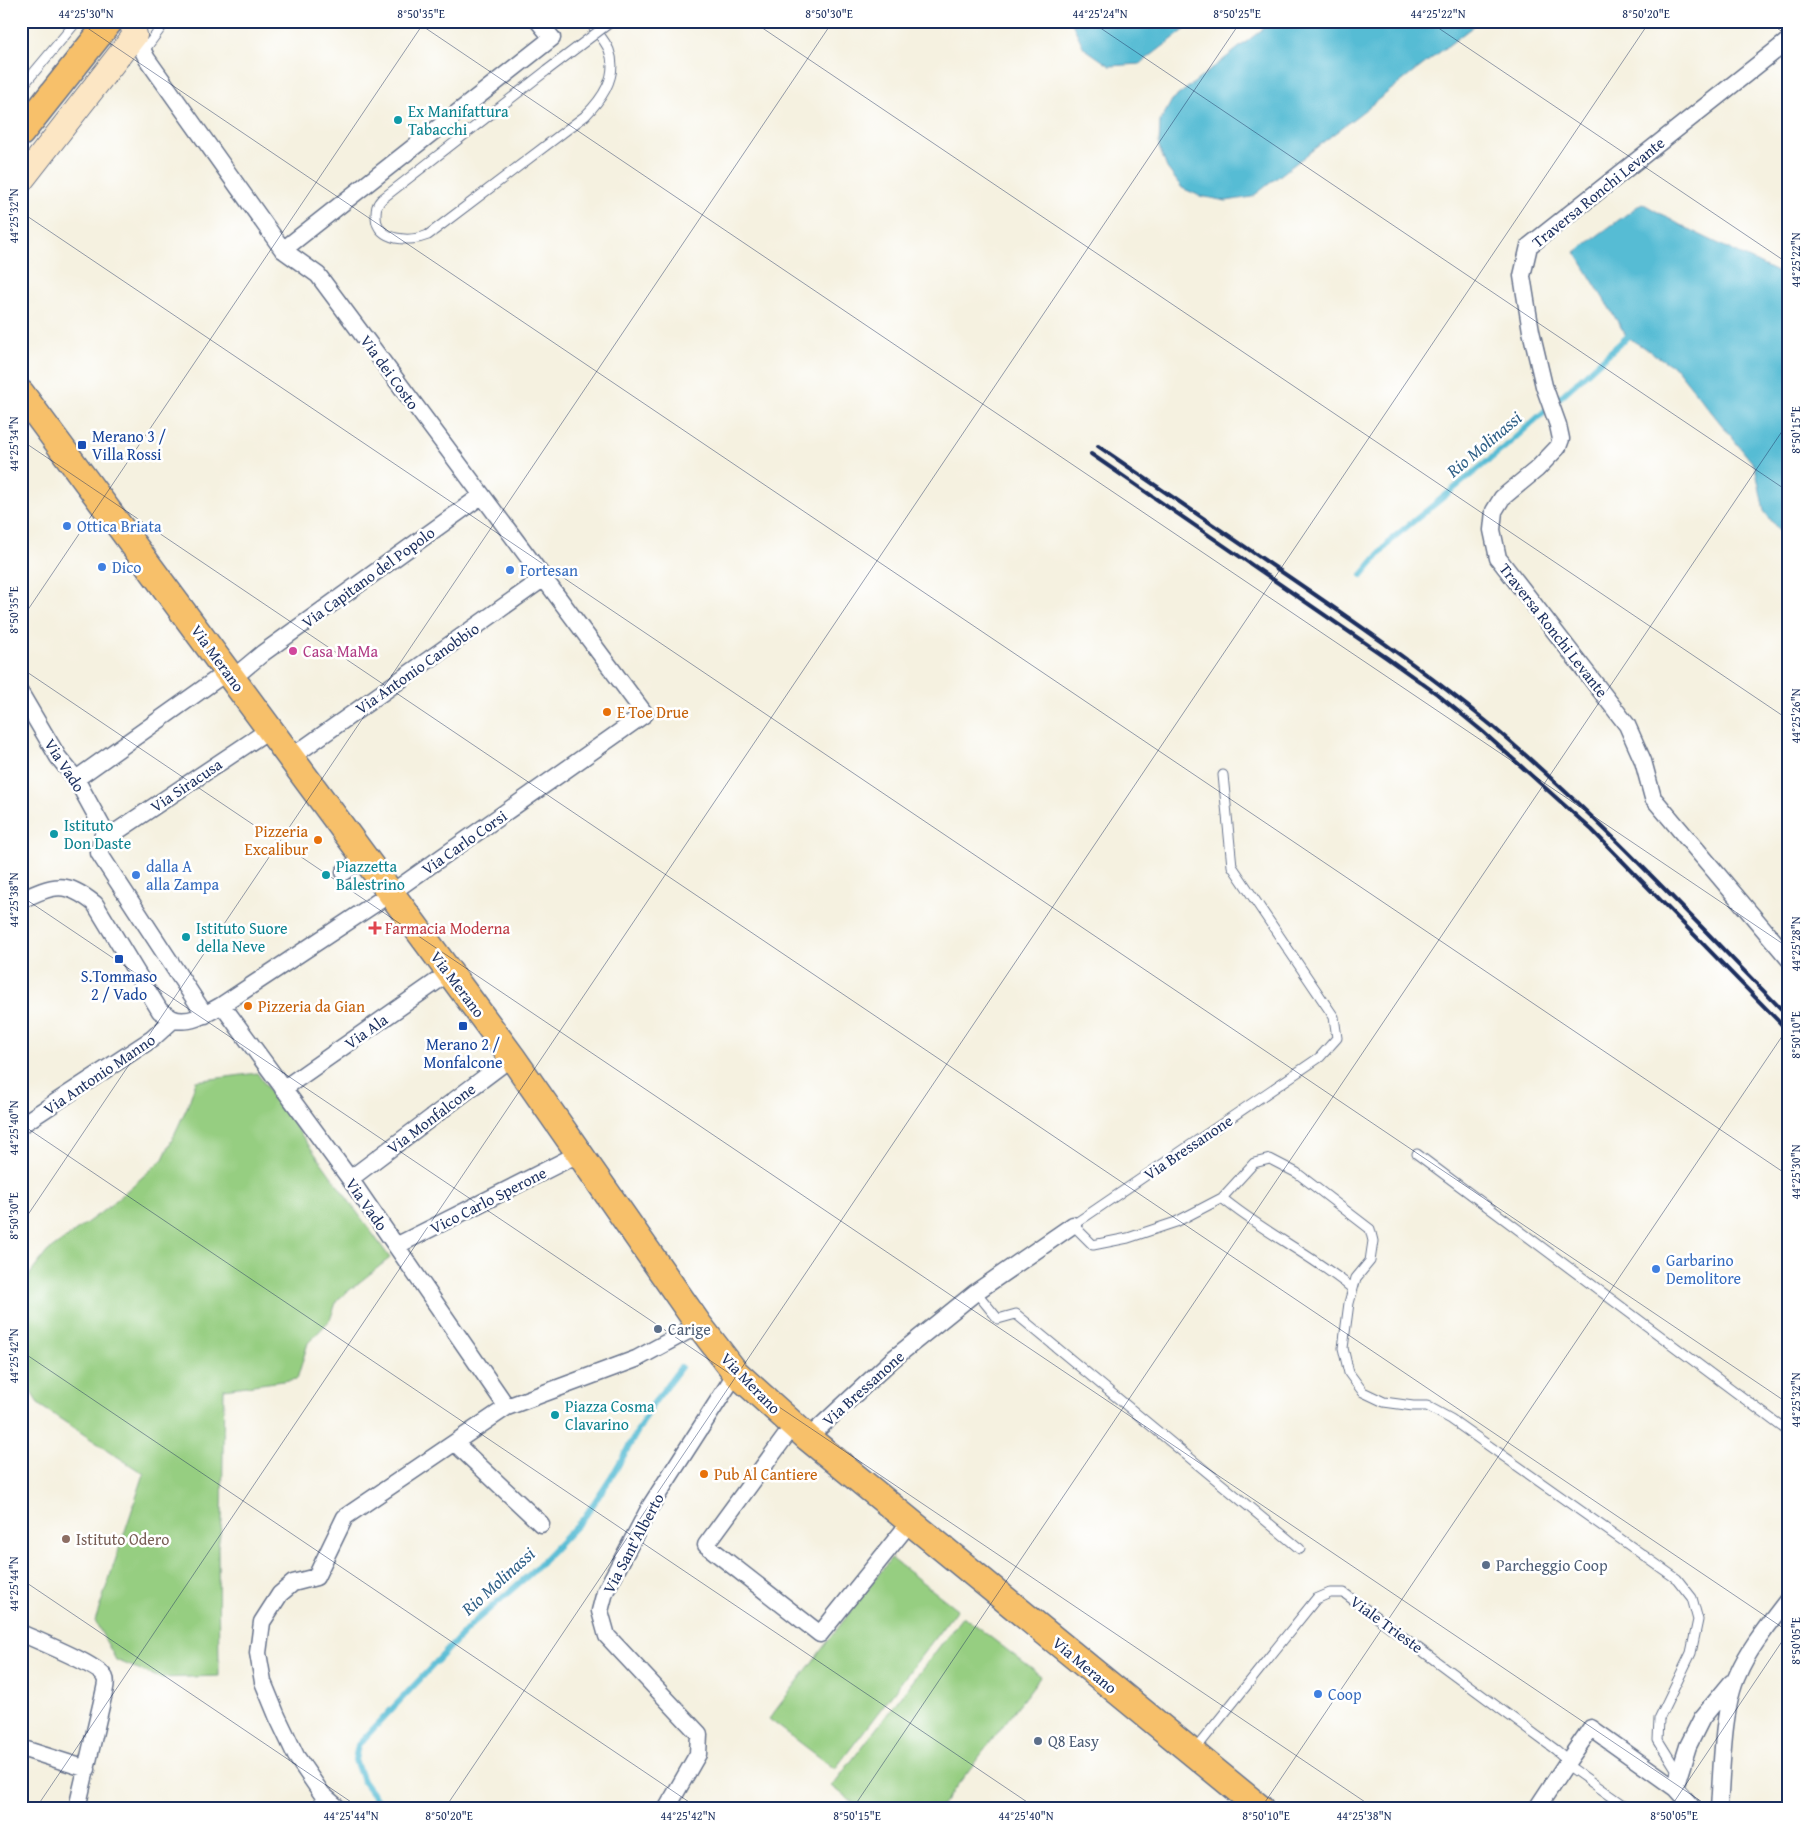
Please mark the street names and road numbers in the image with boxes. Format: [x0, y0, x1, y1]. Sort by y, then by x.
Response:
street label: Traversa Ronchi Levante [1526, 131, 1670, 253]
street label: Via dei Costo [355, 330, 425, 414]
street label: Via Capitano del Popolo [296, 520, 440, 634]
street label: Traversa Ronchi Levante [1494, 558, 1614, 702]
street label: Via Antonio Canobbio [350, 616, 484, 720]
street label: Via Merano [185, 619, 251, 697]
street label: Via Vado [39, 733, 91, 797]
street label: Via Siracusa [145, 752, 227, 818]
street label: Via Carlo Corsi [416, 803, 512, 880]
street label: Via Merano [425, 946, 491, 1022]
street label: Via Ala [340, 1007, 393, 1055]
street label: Via Antonio Manno [38, 1028, 160, 1120]
street label: Via Monfalcone [382, 1077, 480, 1159]
street label: Via Bressanone [1139, 1108, 1237, 1186]
street label: Vico Carlo Sperone [426, 1160, 550, 1240]
street label: Via Vado [340, 1173, 394, 1235]
street label: Via Bressanone [817, 1345, 909, 1431]
street label: Via Merano [715, 1347, 787, 1419]
street label: Via Sant'Alberto [596, 1489, 670, 1597]
street label: Viale Trieste [1346, 1589, 1428, 1659]
street label: Via Merano [1047, 1631, 1123, 1699]

